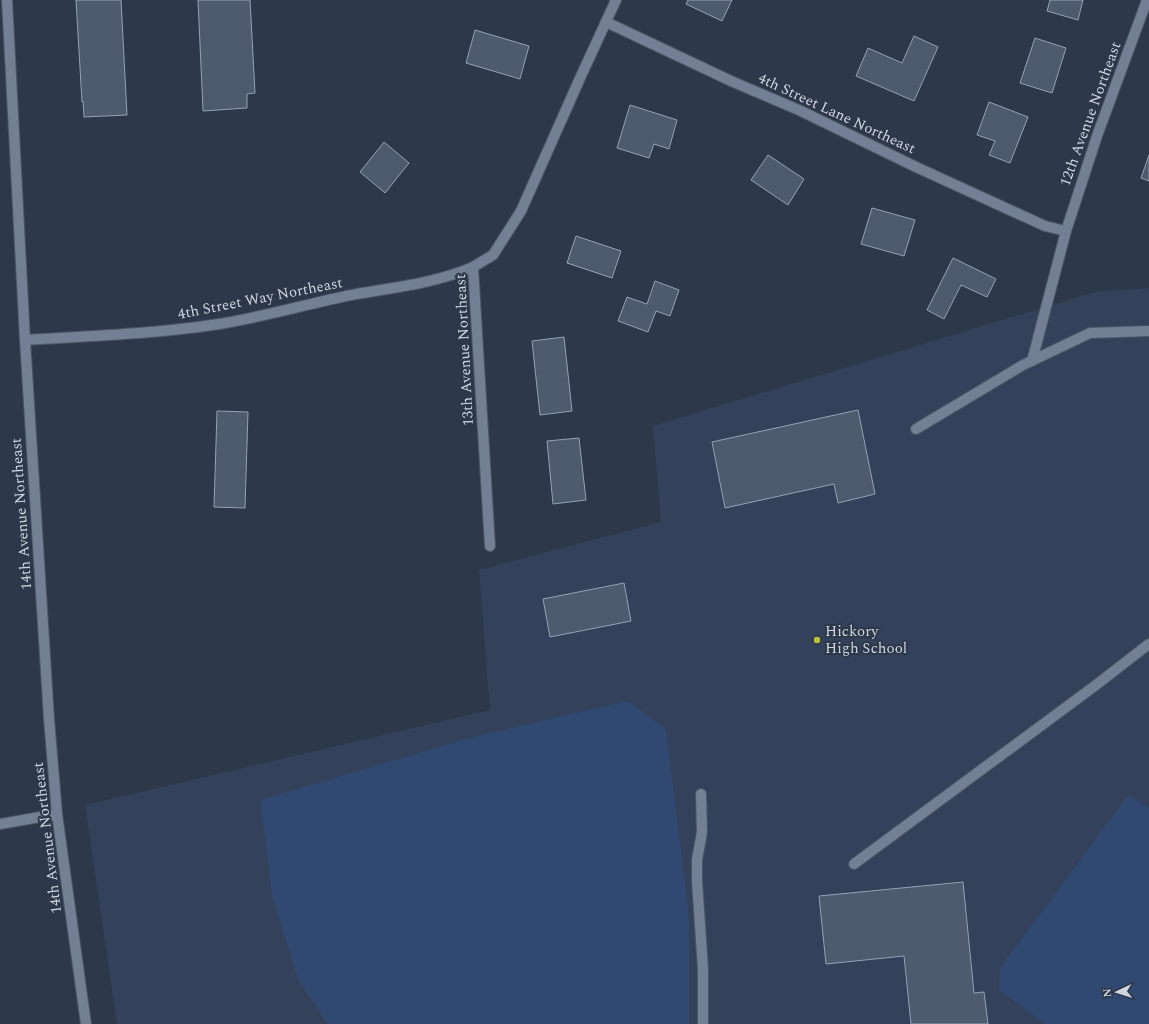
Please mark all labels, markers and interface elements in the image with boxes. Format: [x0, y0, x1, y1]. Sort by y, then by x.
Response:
street label: 12th Avenue Northeast [1054, 39, 1127, 190]
street label: 4th Street Lane Northeast [754, 67, 919, 160]
street label: 4th Street Way Northeast [176, 271, 344, 326]
street label: 13th Avenue Northeast [449, 273, 480, 427]
street label: 14th Avenue Northeast [5, 437, 38, 591]
place label: Hickory High School [825, 620, 907, 660]
marker: Hickory High School [812, 635, 822, 645]
street label: 14th Avenue Northeast [27, 761, 68, 915]
north arrow [1097, 972, 1137, 1012]
text: N [1099, 988, 1116, 998]

